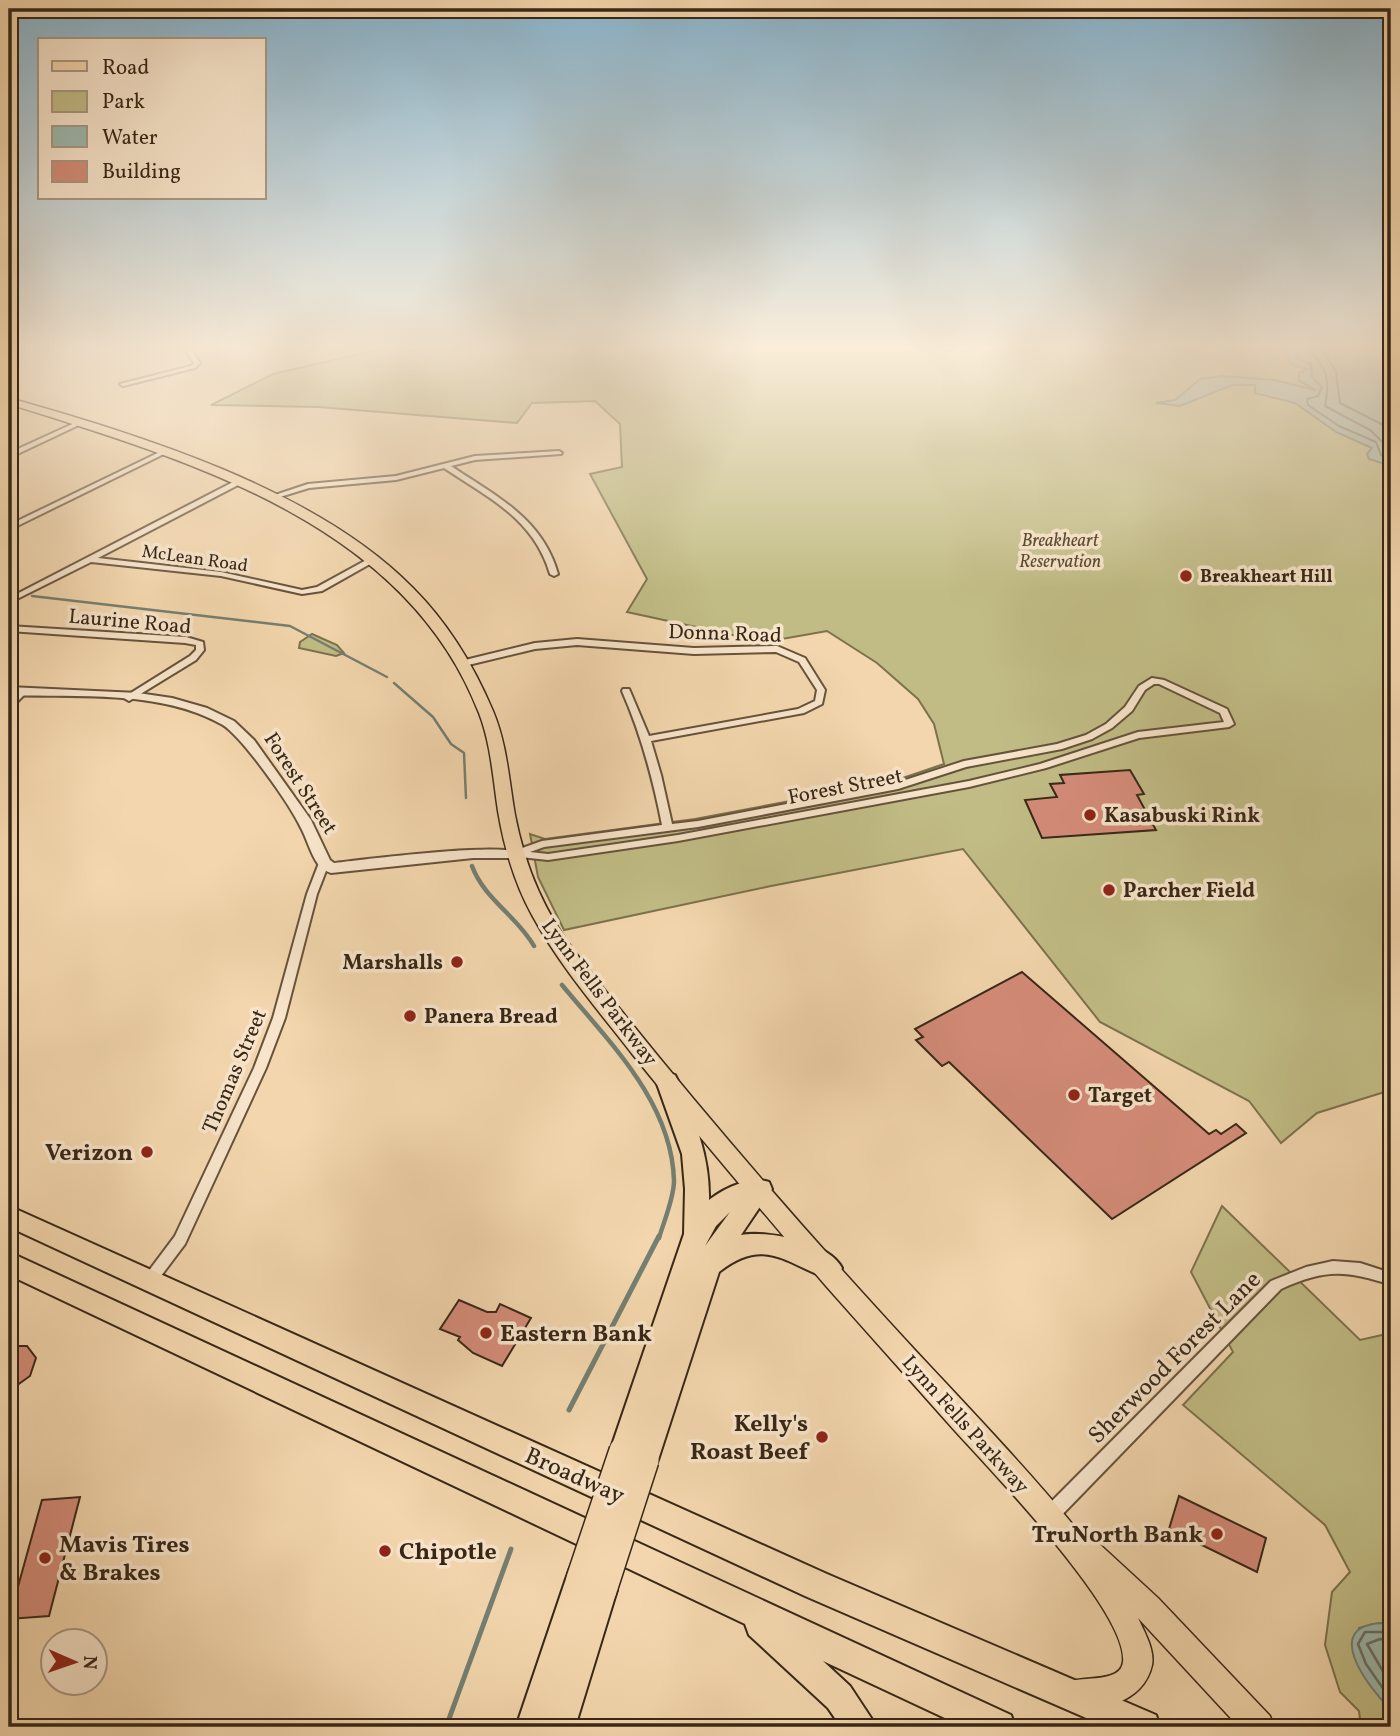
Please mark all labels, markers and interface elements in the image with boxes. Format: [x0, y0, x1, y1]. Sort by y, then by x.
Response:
legend [38, 38, 266, 200]
text: Road [102, 54, 149, 83]
text: Park [102, 88, 145, 117]
text: Water [102, 124, 158, 153]
text: Building [102, 158, 181, 187]
park label: Breakheart Reservation [1019, 529, 1101, 575]
street label: McLean Road [140, 540, 250, 579]
place label: Breakheart Hill [1200, 565, 1333, 590]
marker: Breakheart Hill [1178, 568, 1194, 584]
street label: Laurine Road [67, 603, 193, 642]
street label: Donna Road [668, 618, 782, 651]
street label: Forest Street [256, 727, 344, 840]
street label: Forest Street [785, 762, 905, 813]
place label: Kasabuski Rink [1104, 802, 1260, 831]
marker: Kasabuski Rink [1082, 807, 1098, 823]
place label: Parcher Field [1123, 877, 1255, 906]
marker: Parcher Field [1101, 882, 1117, 898]
street label: Lynn Fells Parkway [534, 913, 664, 1073]
place label: Marshalls [342, 949, 443, 978]
marker: Marshalls [449, 954, 465, 970]
place label: Panera Bread [424, 1003, 558, 1032]
street label: Thomas Street [196, 1005, 275, 1138]
marker: Panera Bread [402, 1008, 418, 1024]
place label: Target [1088, 1082, 1152, 1111]
marker: Target [1066, 1087, 1082, 1103]
place label: Verizon [45, 1137, 133, 1171]
marker: Verizon [139, 1144, 155, 1160]
street label: Sherwood Forest Lane [1081, 1264, 1270, 1453]
place label: Eastern Bank [500, 1318, 652, 1352]
marker: Eastern Bank [478, 1325, 494, 1341]
street label: Lynn Fells Parkway [895, 1349, 1036, 1501]
place label: Kelly's Roast Beef [690, 1408, 811, 1470]
marker: Kelly's Roast Beef [814, 1429, 830, 1445]
street label: Broadway [519, 1440, 630, 1514]
place label: TruNorth Bank [1031, 1519, 1203, 1553]
marker: TruNorth Bank [1209, 1526, 1225, 1542]
place label: Mavis Tires & Brakes [59, 1529, 190, 1591]
place label: Chipotle [399, 1536, 497, 1570]
marker: Chipotle [377, 1543, 393, 1559]
marker: Mavis Tires & Brakes [37, 1550, 53, 1566]
north arrow [38, 1628, 108, 1698]
text: N [76, 1655, 102, 1670]

